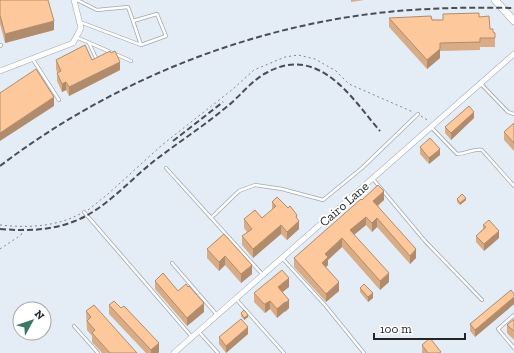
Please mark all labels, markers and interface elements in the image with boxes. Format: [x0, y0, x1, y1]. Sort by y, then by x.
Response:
street label: Cairo Lane [316, 179, 372, 229]
north arrow [12, 301, 52, 341]
text: N [32, 308, 47, 323]
scale bar [374, 315, 465, 341]
text: 100 m [380, 322, 412, 336]

